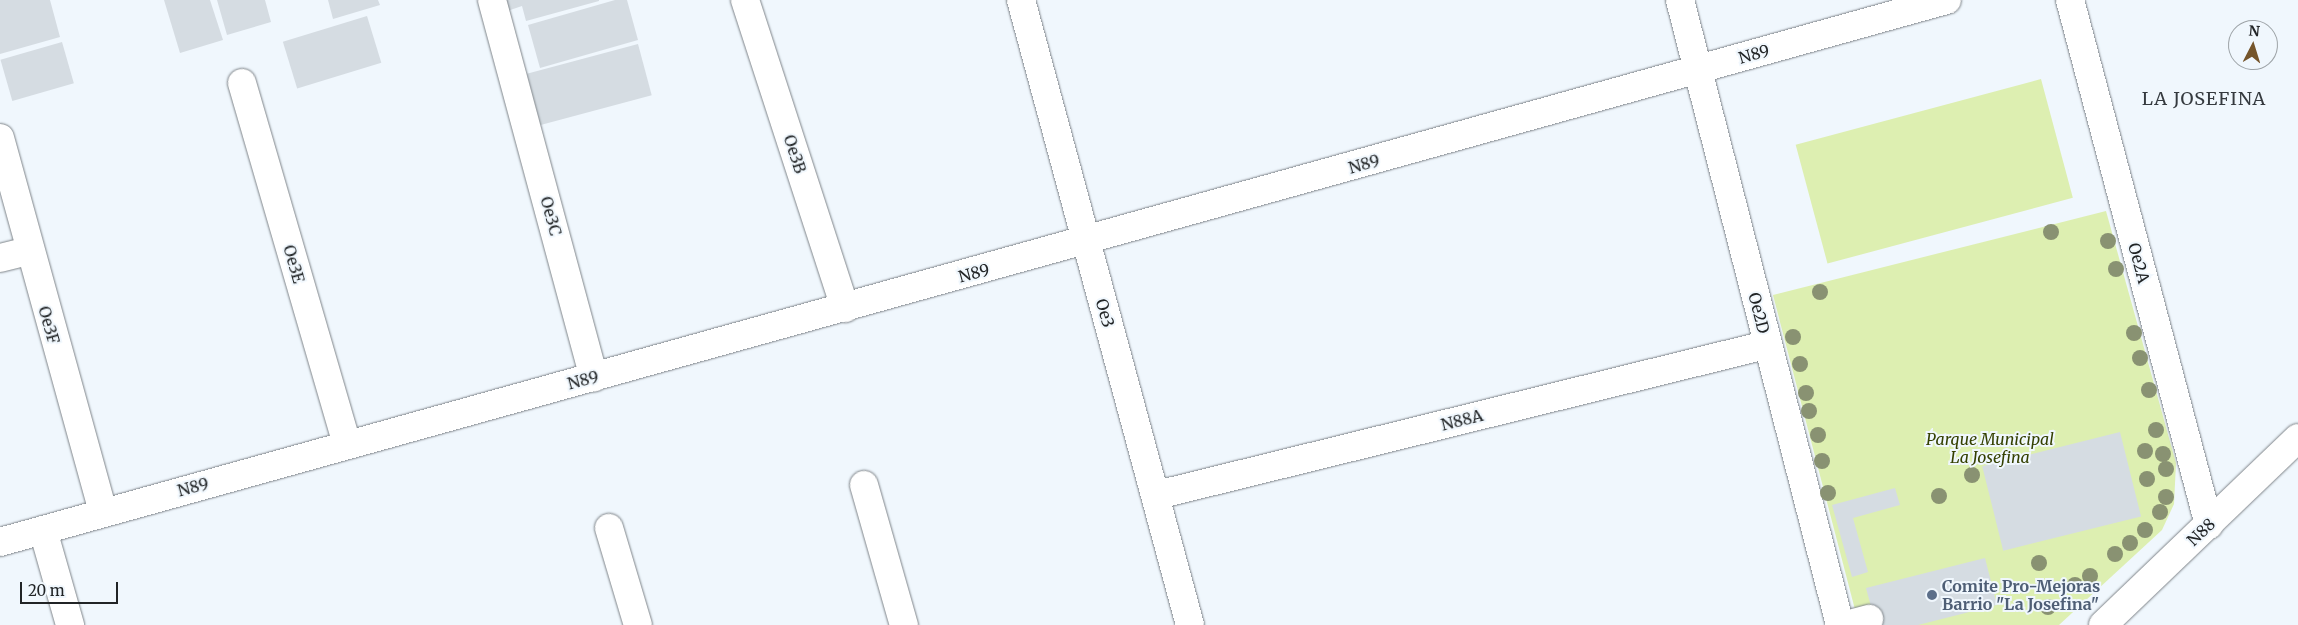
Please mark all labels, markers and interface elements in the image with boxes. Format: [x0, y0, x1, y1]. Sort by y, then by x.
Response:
north arrow [2228, 20, 2278, 70]
text: N [2248, 22, 2261, 41]
street label: N89 [1736, 40, 1772, 68]
district label: LA JOSEFINA [2140, 88, 2268, 110]
street label: Oe3B [780, 132, 810, 176]
street label: N89 [1346, 150, 1382, 178]
street label: Oe3C [537, 194, 565, 238]
street label: Oe2A [2124, 241, 2154, 285]
street label: Oe3E [279, 243, 309, 285]
street label: N89 [956, 260, 992, 286]
street label: Oe2D [1745, 291, 1773, 335]
street label: Oe3 [1092, 296, 1118, 330]
street label: Oe3F [34, 304, 64, 346]
street label: N89 [565, 367, 601, 393]
street label: N88A [1439, 406, 1485, 434]
park label: Parque Municipal La Josefina [1926, 429, 2054, 467]
street label: N89 [175, 474, 211, 500]
street label: N88 [2183, 514, 2219, 550]
scale bar [22, 572, 120, 604]
place label: Comite Pro-Mejoras Barrio "La Josefina" [1942, 576, 2100, 614]
text: 20 m [28, 581, 65, 600]
marker: Comite Pro-Mejoras Barrio "La Josefina" [1926, 589, 1938, 601]

